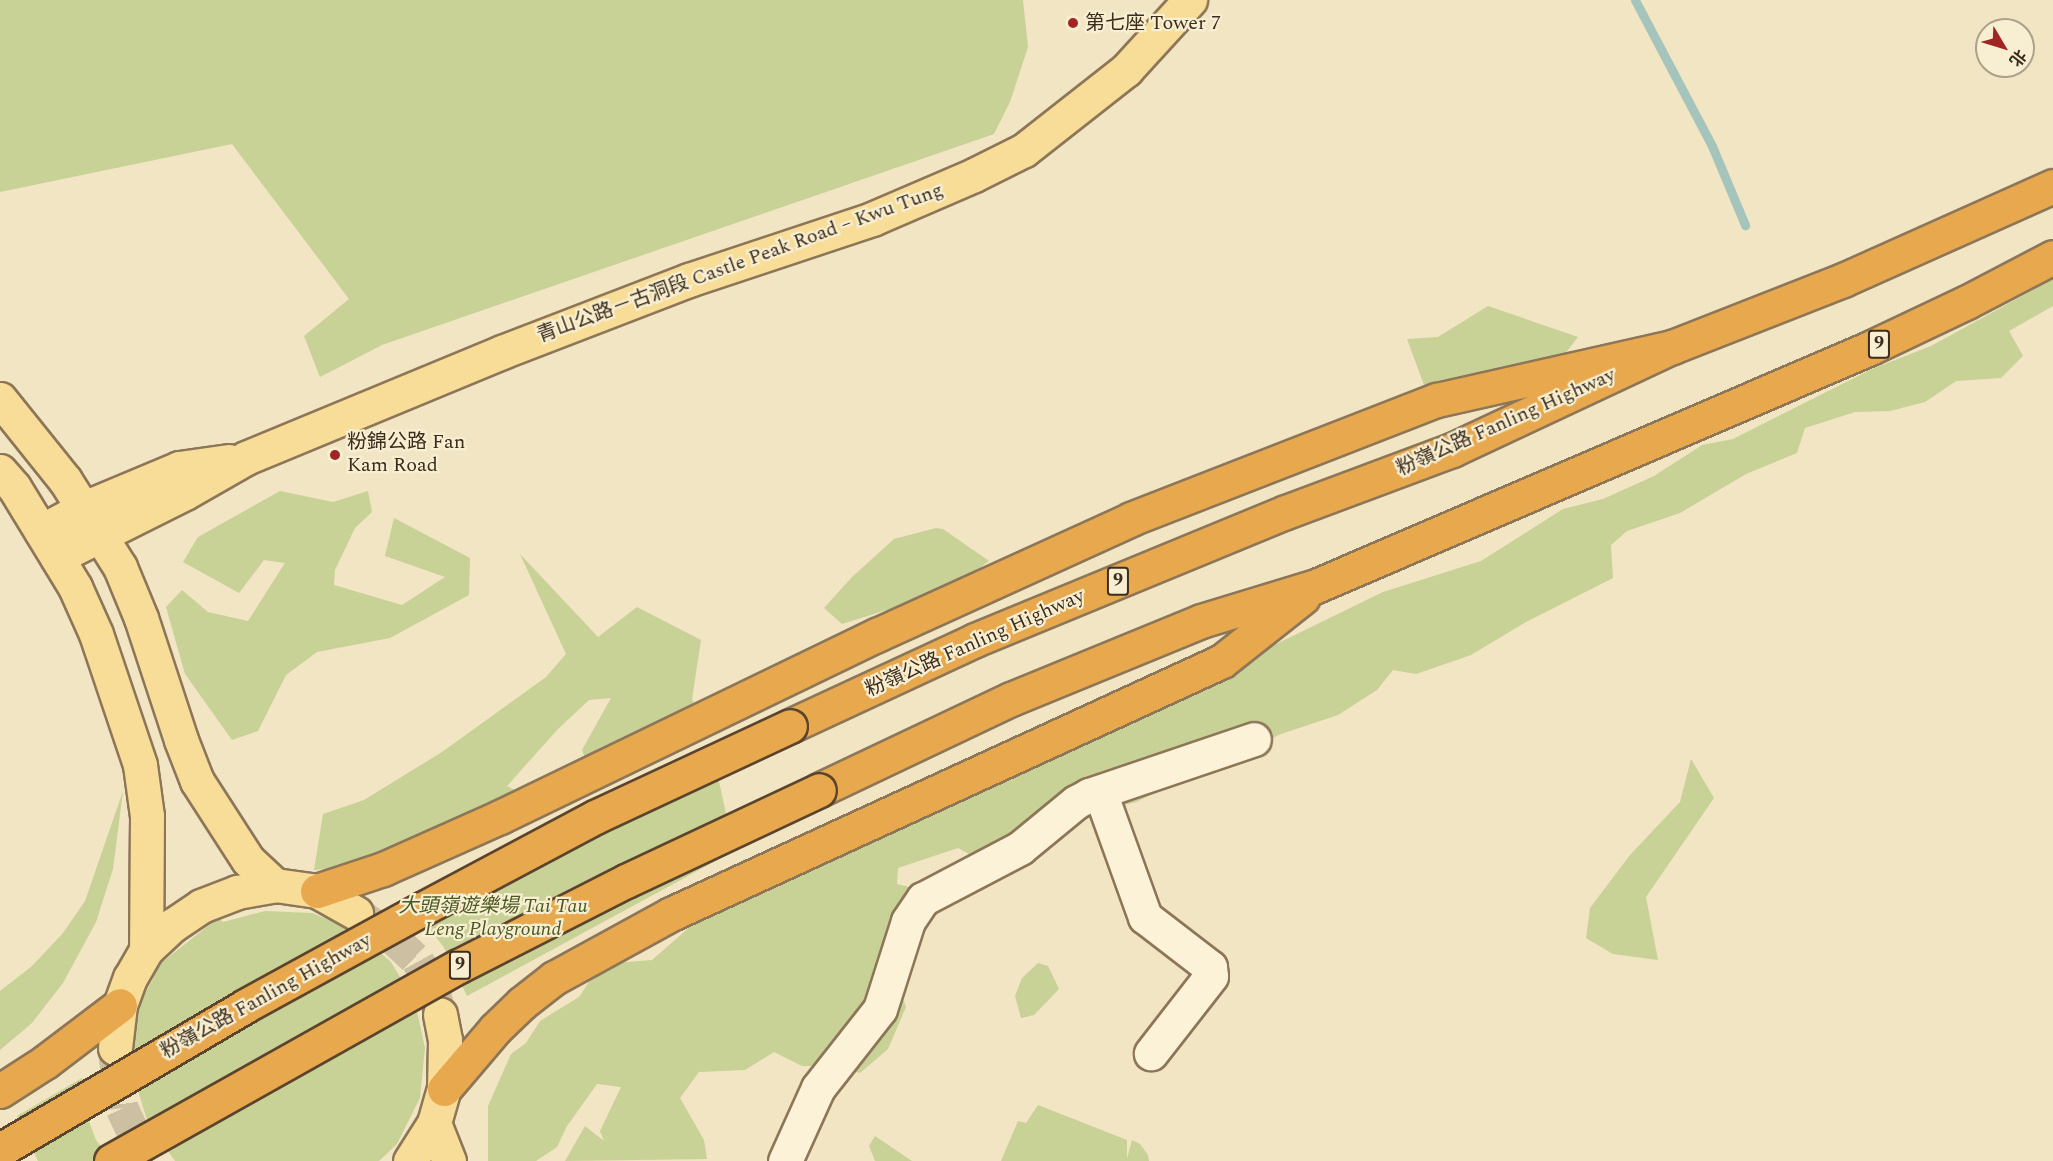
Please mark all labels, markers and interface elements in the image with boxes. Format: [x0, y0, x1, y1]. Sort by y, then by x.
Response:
place label: 第七座 Tower 7 [1085, 11, 1221, 35]
marker: 第七座 Tower 7 [1066, 16, 1080, 30]
north arrow [1975, 18, 2035, 78]
text: 北 [2003, 44, 2032, 72]
street label: 青山公路－古洞段 Castle Peak Road – Kwu Tung [534, 178, 946, 348]
road number: 9 [1867, 329, 1891, 359]
street label: 粉嶺公路 Fanling Highway [1393, 363, 1619, 481]
place label: 粉錦公路 Fan Kam Road [347, 431, 465, 478]
marker: 粉錦公路 Fan Kam Road [328, 448, 342, 462]
road number: 9 [1106, 566, 1130, 596]
street label: 粉嶺公路 Fanling Highway [862, 584, 1088, 702]
park label: 大頭嶺遊樂場 Tai Tau Leng Playground [398, 895, 588, 942]
street label: 粉嶺公路 Fanling Highway [157, 928, 375, 1064]
road number: 9 [448, 950, 472, 980]

